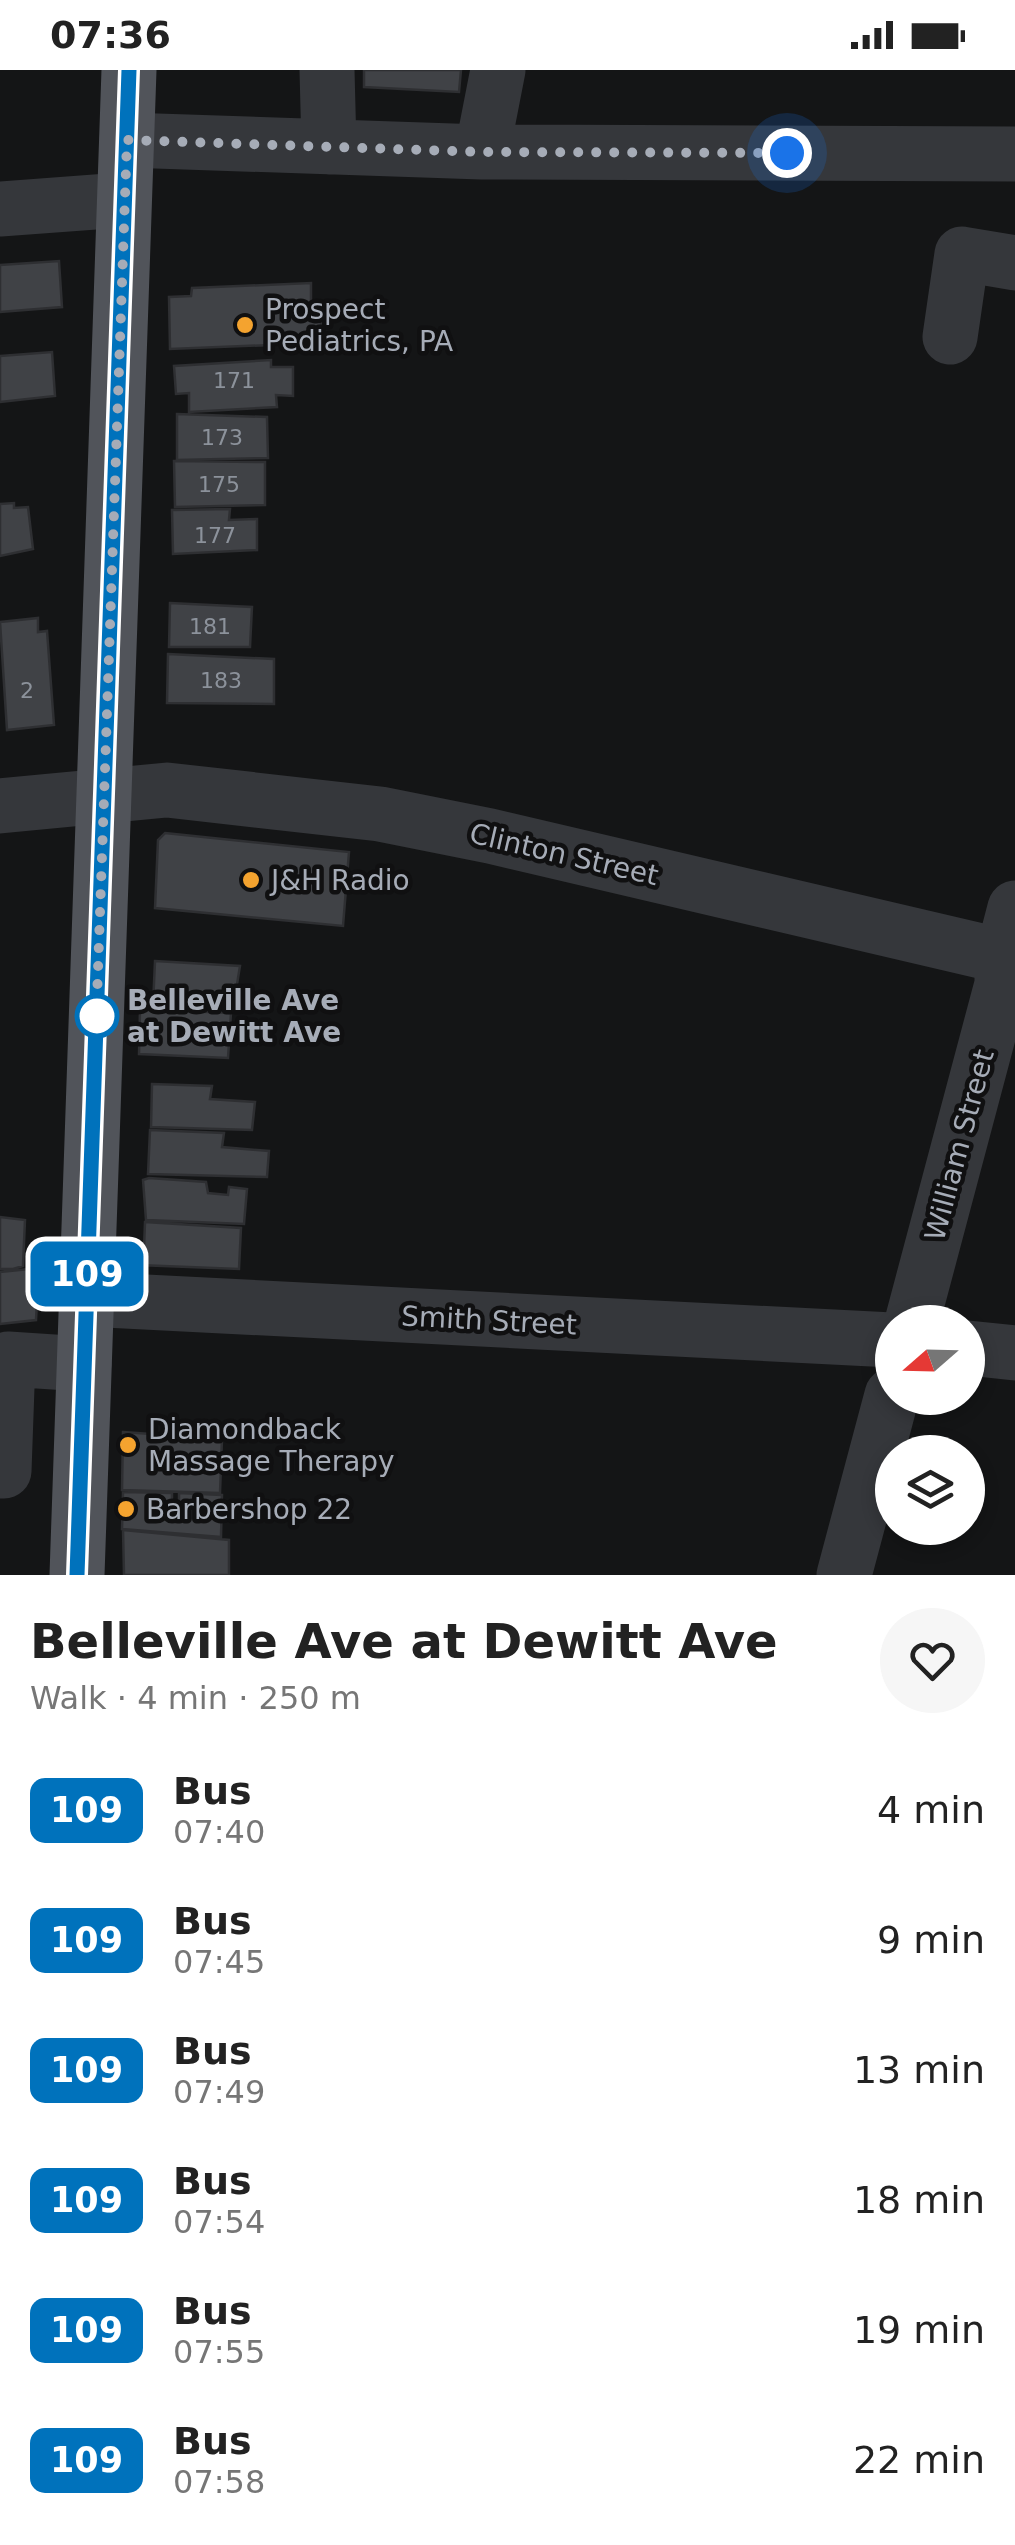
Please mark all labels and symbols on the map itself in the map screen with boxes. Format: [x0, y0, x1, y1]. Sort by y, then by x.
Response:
your location [762, 128, 812, 178]
place label: Prospect Pediatrics, PA [265, 293, 453, 358]
marker: Prospect Pediatrics, PA [234, 314, 256, 336]
house number: 171 [213, 368, 255, 393]
house number: 173 [201, 425, 243, 450]
house number: 175 [198, 472, 240, 497]
house number: 177 [194, 523, 236, 548]
house number: 181 [189, 614, 231, 639]
house number: 183 [200, 668, 242, 693]
house number: 2 [20, 678, 34, 703]
street label: Clinton Street [466, 817, 661, 892]
place label: J&H Radio [269, 864, 410, 897]
marker: J&H Radio [240, 869, 262, 891]
place label: Belleville Ave at Dewitt Ave [127, 984, 341, 1049]
marker: Belleville Ave at Dewitt Ave [76, 995, 118, 1037]
street label: William Street [918, 1046, 1001, 1244]
line badge: 109 [29, 1242, 144, 1306]
street label: Smith Street [400, 1299, 577, 1342]
north arrow [875, 1305, 985, 1415]
place label: Diamondback Massage Therapy [148, 1413, 395, 1478]
marker: Diamondback Massage Therapy [117, 1434, 139, 1456]
place label: Barbershop 22 [146, 1493, 352, 1526]
marker: Barbershop 22 [115, 1498, 137, 1520]

